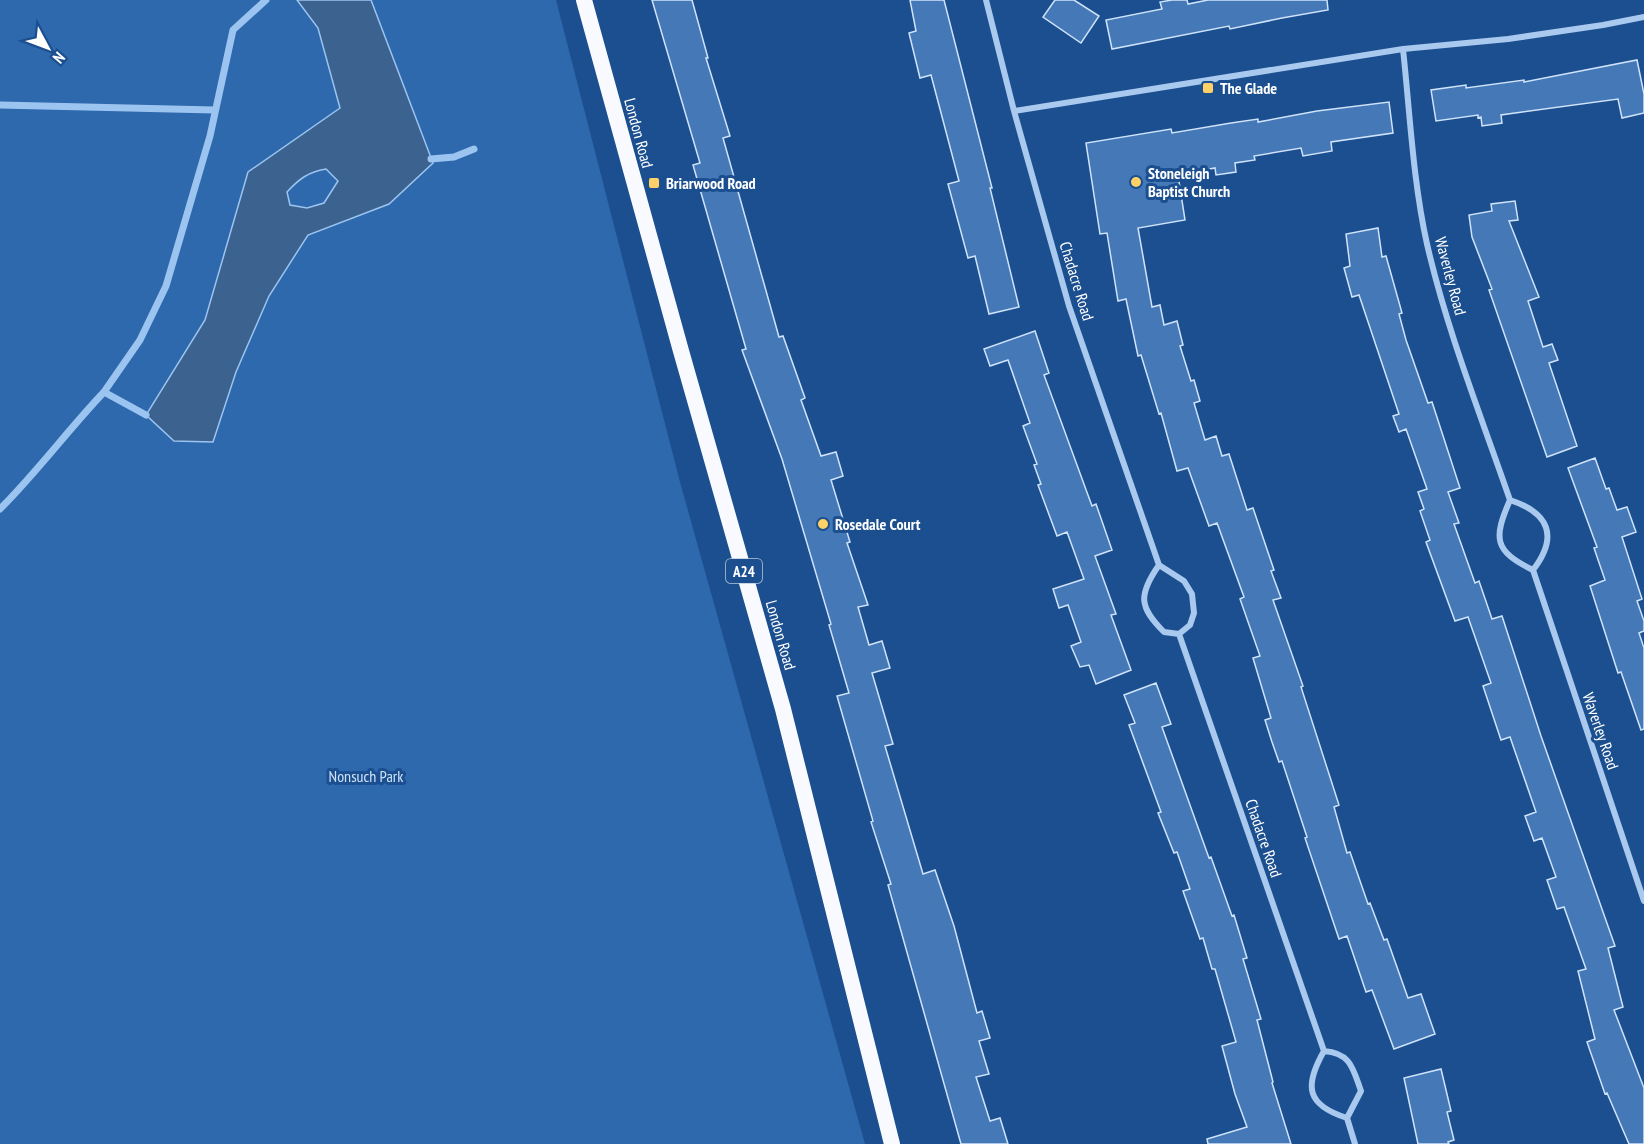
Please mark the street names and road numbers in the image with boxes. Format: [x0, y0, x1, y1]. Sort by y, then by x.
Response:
street label: London Road [620, 96, 658, 170]
street label: Waverley Road [1431, 235, 1471, 317]
street label: Chadacre Road [1056, 239, 1098, 323]
road number: A24 [726, 559, 762, 583]
street label: London Road [762, 598, 800, 672]
street label: Waverley Road [1579, 690, 1624, 772]
street label: Chadacre Road [1241, 796, 1287, 880]

